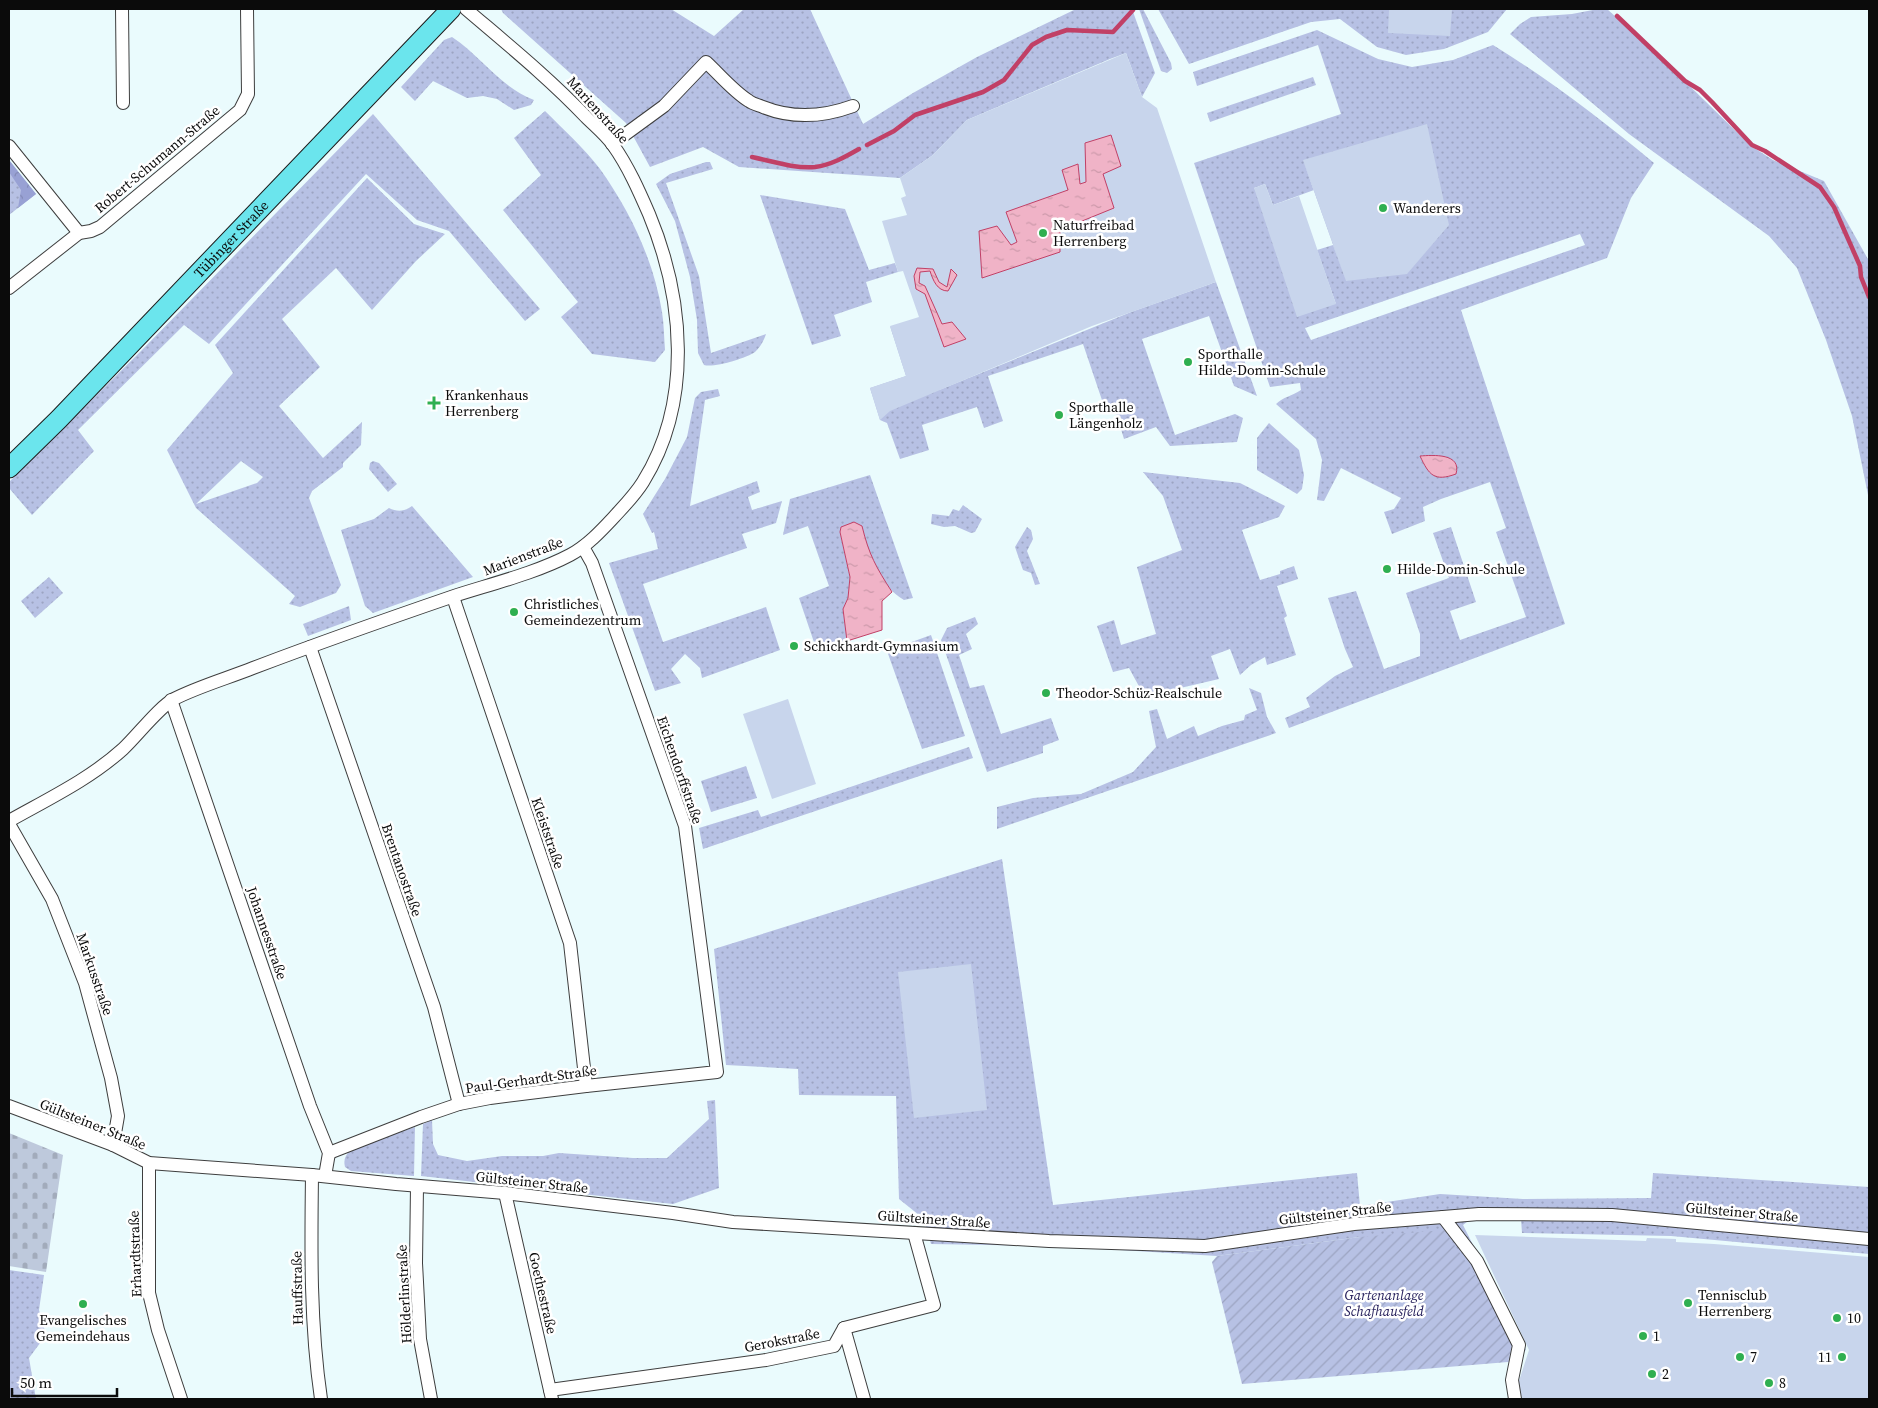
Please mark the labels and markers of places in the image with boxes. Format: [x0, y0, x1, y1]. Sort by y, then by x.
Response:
place label: Wanderers [1393, 198, 1461, 218]
marker: Wanderers [1377, 202, 1389, 214]
place label: Naturfreibad Herrenberg [1053, 215, 1134, 251]
marker: Naturfreibad Herrenberg [1037, 227, 1049, 239]
place label: Sporthalle Hilde-Domin-Schule [1198, 344, 1326, 380]
marker: Sporthalle Hilde-Domin-Schule [1182, 356, 1194, 368]
place label: Krankenhaus Herrenberg [445, 385, 528, 421]
marker: Krankenhaus Herrenberg [427, 396, 441, 410]
place label: Sporthalle Längenholz [1069, 397, 1143, 433]
marker: Sporthalle Längenholz [1053, 409, 1065, 421]
place label: Hilde-Domin-Schule [1397, 559, 1525, 579]
marker: Hilde-Domin-Schule [1381, 563, 1393, 575]
place label: Christliches Gemeindezentrum [524, 594, 642, 630]
marker: Christliches Gemeindezentrum [508, 606, 520, 618]
place label: Schickhardt-Gymnasium [804, 636, 959, 656]
marker: Schickhardt-Gymnasium [788, 640, 800, 652]
place label: Theodor-Schüz-Realschule [1056, 683, 1222, 703]
marker: Theodor-Schüz-Realschule [1040, 687, 1052, 699]
place label: Tennisclub Herrenberg [1698, 1285, 1771, 1321]
marker: Tennisclub Herrenberg [1682, 1297, 1694, 1309]
marker: Evangelisches Gemeindehaus [77, 1298, 89, 1310]
place label: 10 [1847, 1308, 1861, 1328]
place label: Evangelisches Gemeindehaus [36, 1310, 130, 1346]
marker: 10 [1831, 1312, 1843, 1324]
place label: 1 [1653, 1326, 1660, 1346]
marker: 1 [1637, 1330, 1649, 1342]
place label: 7 [1750, 1347, 1757, 1367]
place label: 11 [1818, 1347, 1832, 1367]
marker: 7 [1734, 1351, 1746, 1363]
marker: 11 [1836, 1351, 1848, 1363]
place label: 2 [1662, 1364, 1669, 1384]
marker: 2 [1646, 1368, 1658, 1380]
place label: 8 [1779, 1373, 1786, 1393]
marker: 8 [1763, 1377, 1775, 1389]

